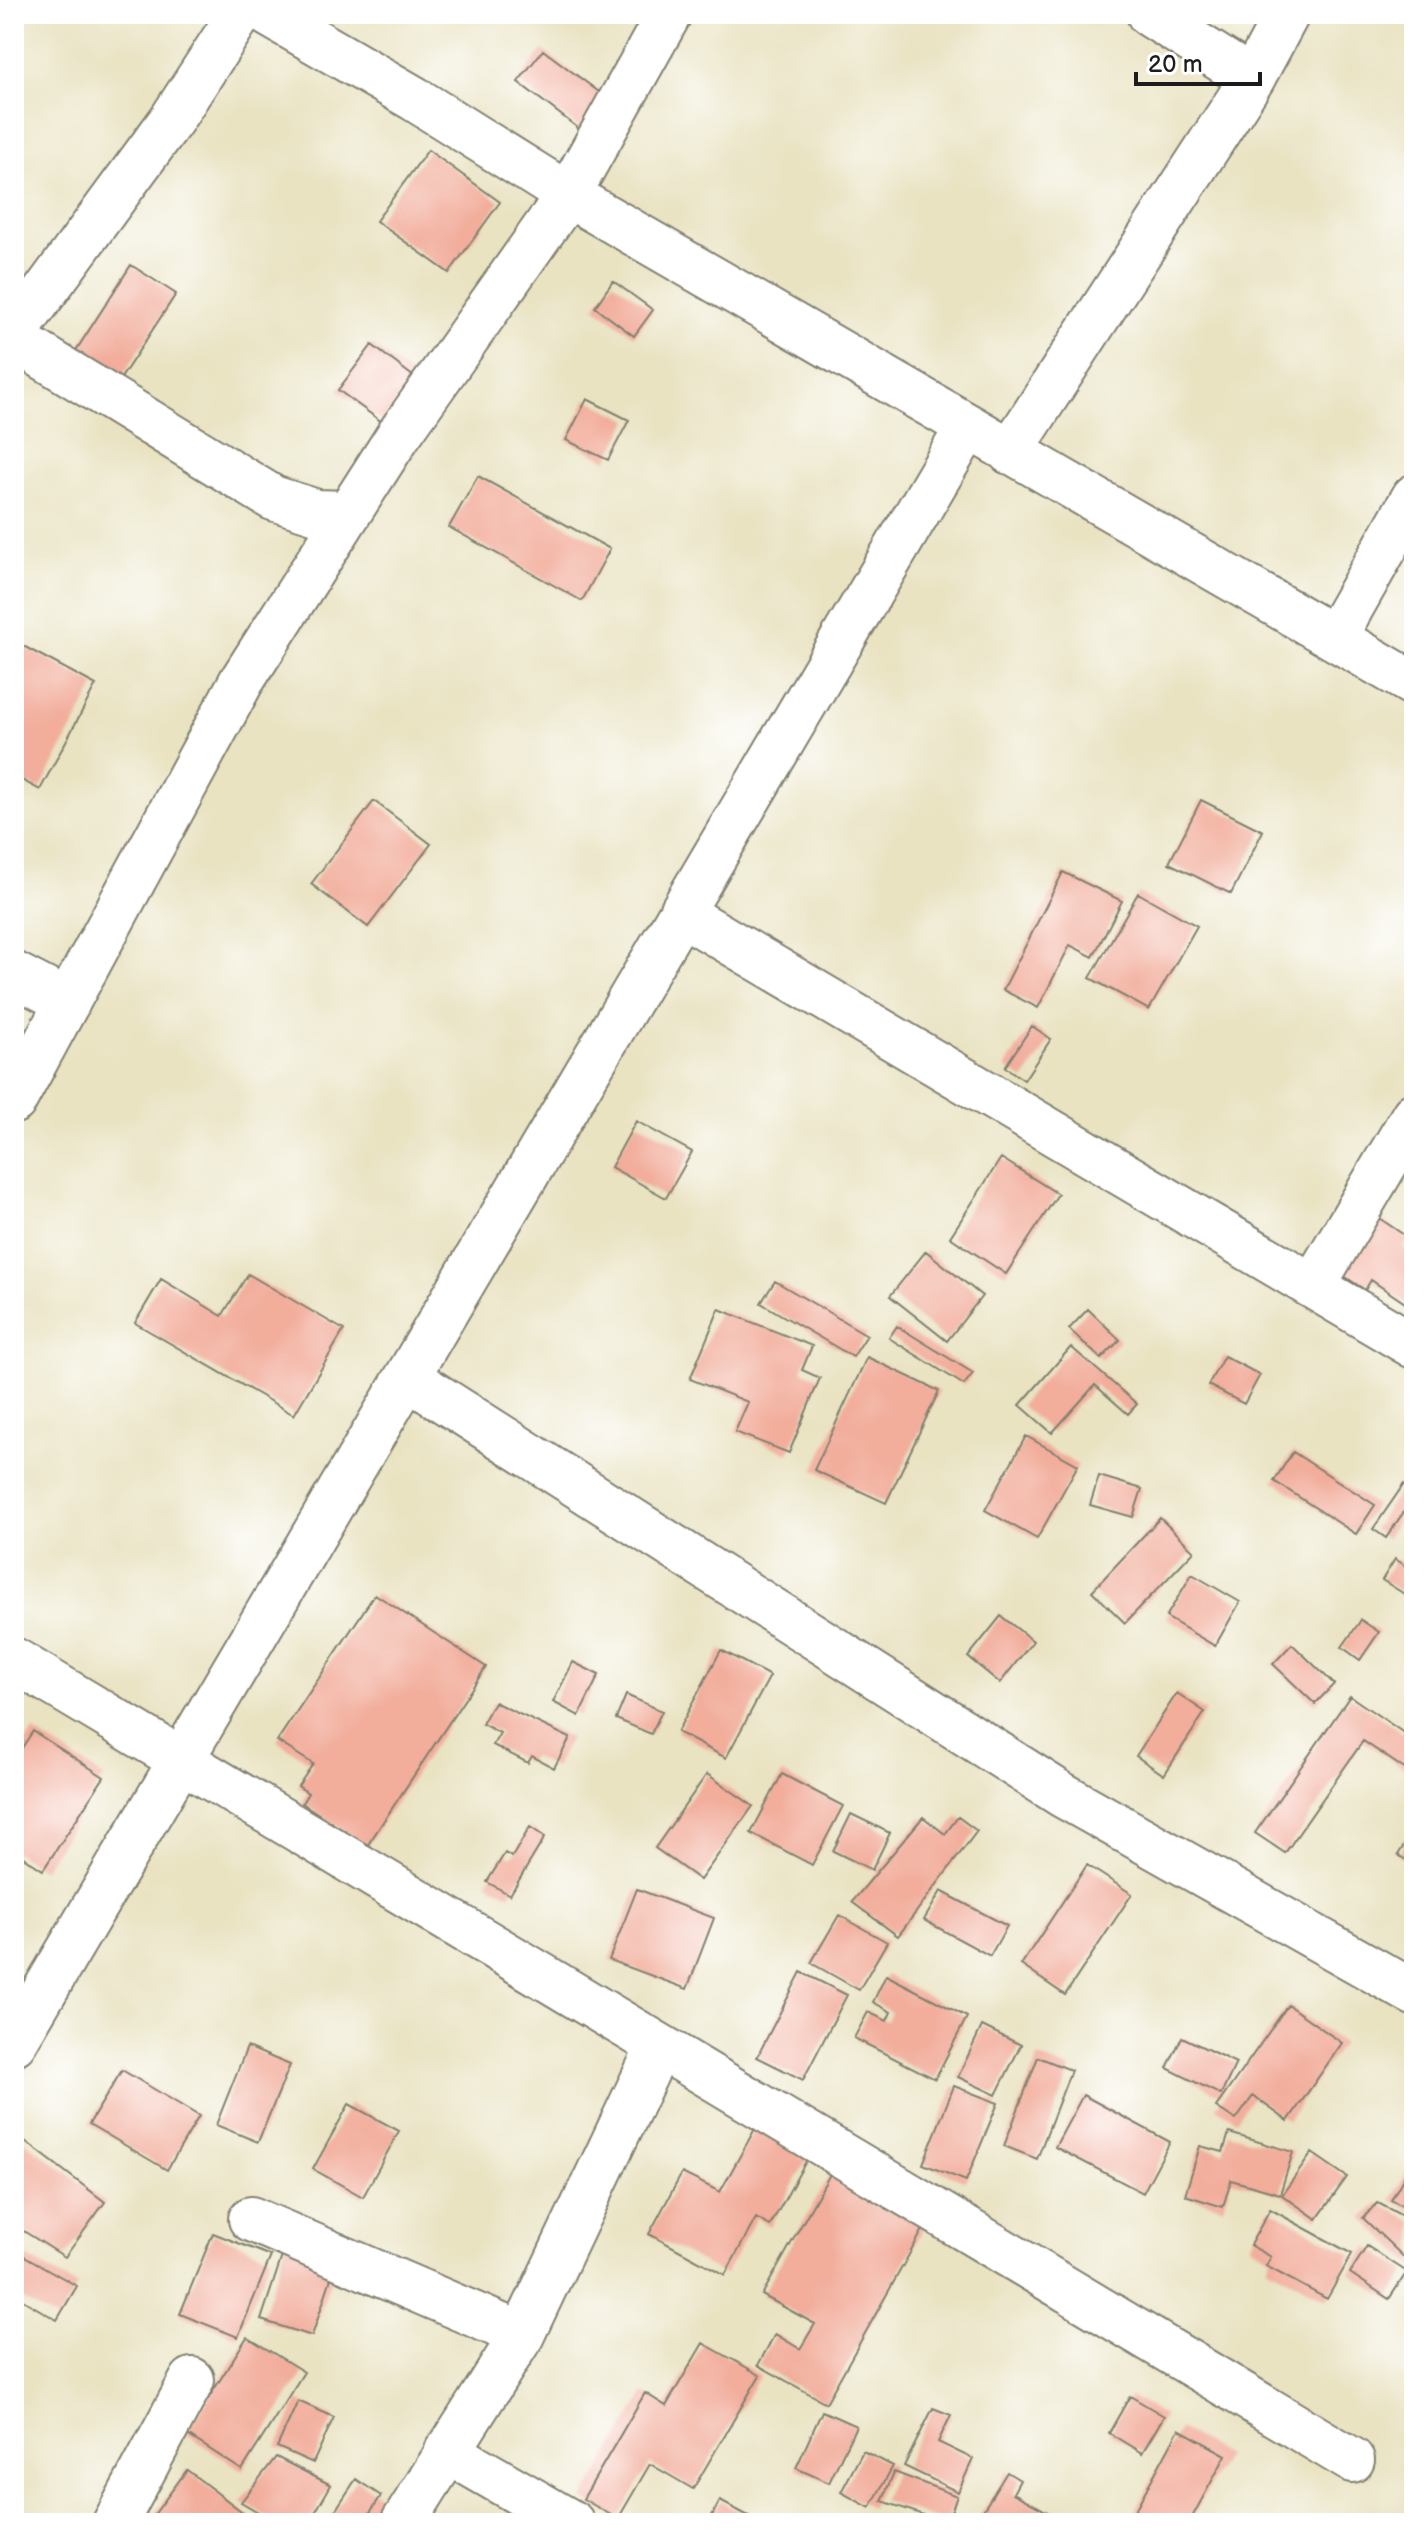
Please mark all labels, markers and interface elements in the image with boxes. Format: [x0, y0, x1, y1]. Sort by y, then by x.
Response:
scale bar [1136, 36, 1260, 86]
text: 20 m [1148, 50, 1203, 79]

